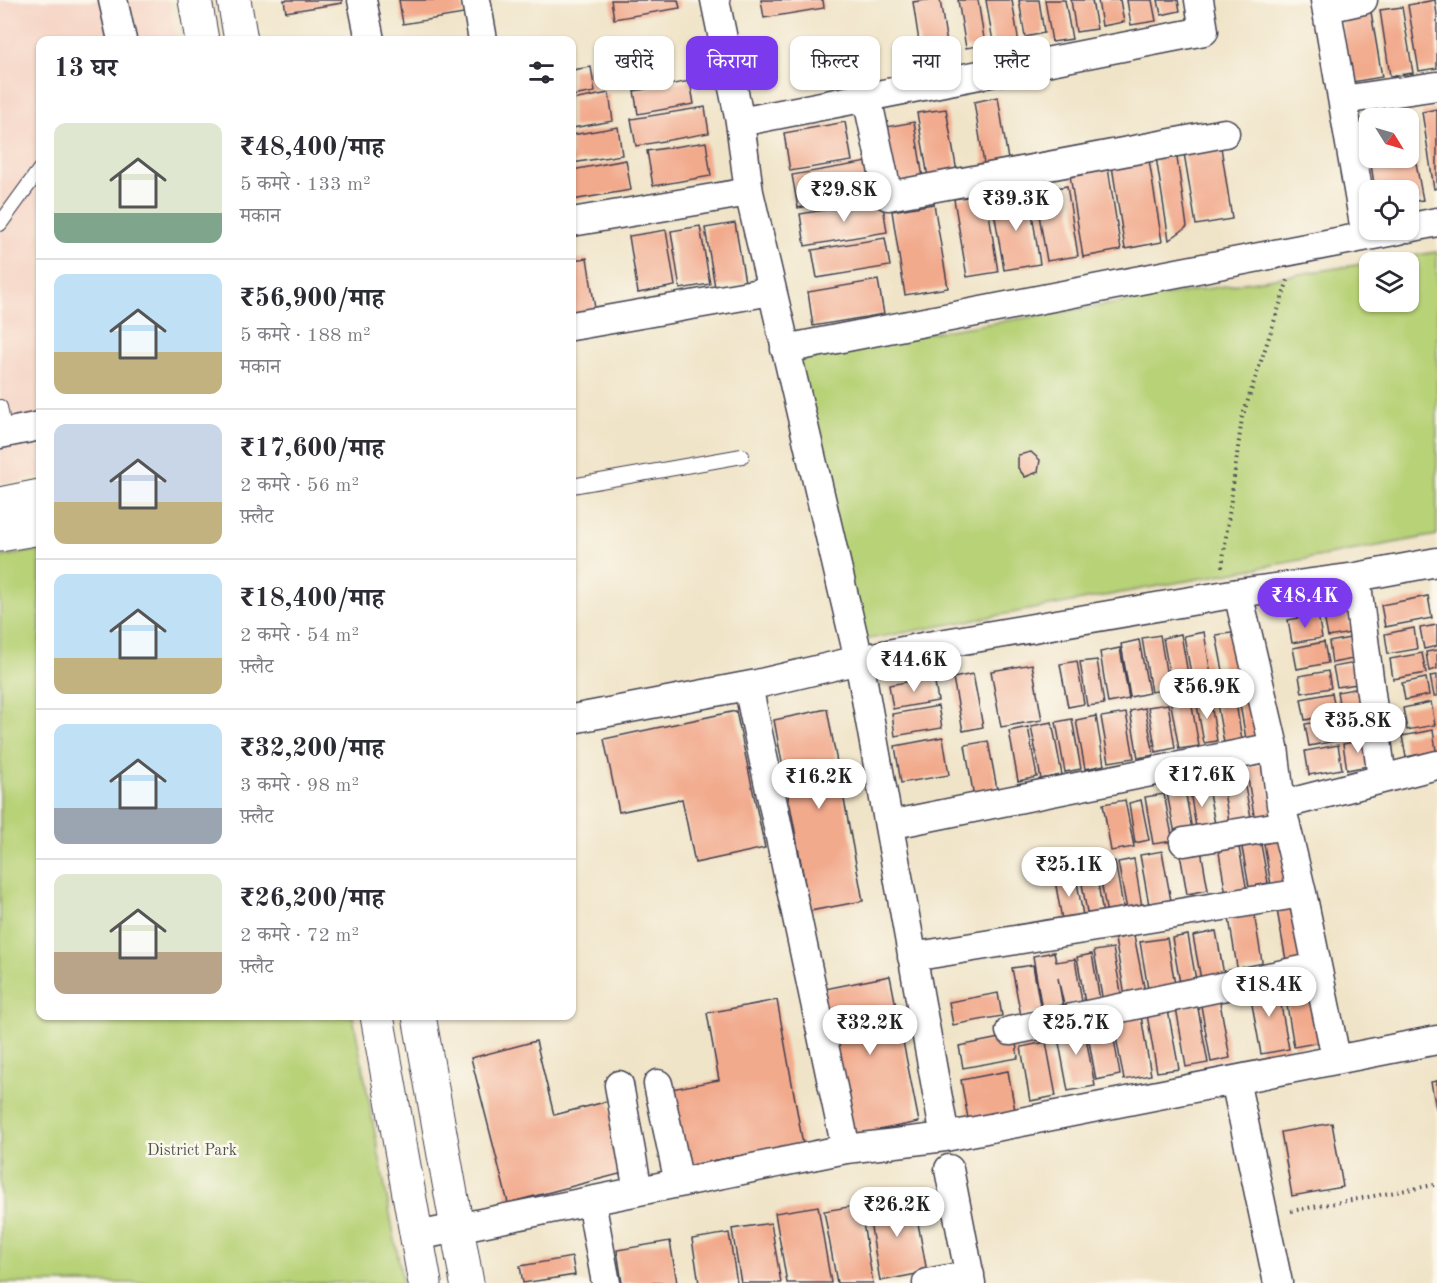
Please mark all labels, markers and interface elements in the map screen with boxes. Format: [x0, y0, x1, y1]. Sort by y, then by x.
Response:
chip: खरीदें [594, 36, 674, 90]
chip: किराया [686, 36, 778, 90]
chip: फ़िल्टर [790, 36, 880, 90]
chip: नया [892, 36, 961, 90]
chip: फ़्लैट [973, 36, 1050, 90]
text: 13 घर [54, 56, 117, 82]
icon: filters [525, 56, 558, 89]
north arrow [1359, 108, 1419, 168]
map controls [1359, 108, 1419, 312]
text: ₹48,400/माह [240, 135, 384, 161]
icon: home [102, 147, 174, 219]
pin: ₹29.8K [795, 172, 893, 223]
text: 5 कमरे · 133 m² [240, 175, 371, 195]
button: locate [1359, 180, 1419, 240]
text: ₹29.8K [810, 181, 878, 201]
pin: ₹39.3K [967, 181, 1065, 232]
text: ₹39.3K [982, 190, 1050, 210]
text: मकान [240, 207, 281, 227]
button: layers [1359, 252, 1419, 312]
text: ₹56,900/माह [240, 286, 384, 312]
icon: home [102, 298, 174, 370]
text: 5 कमरे · 188 m² [240, 326, 371, 346]
text: मकान [240, 358, 281, 378]
text: ₹17,600/माह [240, 436, 384, 462]
icon: home [102, 448, 174, 520]
text: 2 कमरे · 56 m² [240, 476, 359, 496]
text: फ़्लैट [240, 508, 273, 528]
pin: ₹48.4K [1256, 578, 1354, 629]
text: ₹18,400/माह [240, 586, 384, 612]
text: ₹48.4K [1271, 587, 1339, 607]
icon: home [102, 598, 174, 670]
text: 2 कमरे · 54 m² [240, 626, 359, 646]
pin: ₹44.6K [865, 642, 963, 693]
text: ₹44.6K [880, 651, 948, 671]
text: फ़्लैट [240, 658, 273, 678]
pin: ₹56.9K [1158, 669, 1256, 720]
text: ₹56.9K [1173, 678, 1241, 698]
pin: ₹35.8K [1309, 703, 1407, 754]
text: ₹35.8K [1324, 712, 1392, 732]
text: ₹32,200/माह [240, 736, 384, 762]
icon: home [102, 748, 174, 820]
pin: ₹17.6K [1153, 757, 1251, 808]
pin: ₹16.2K [770, 759, 868, 810]
text: ₹17.6K [1168, 766, 1236, 786]
text: ₹16.2K [785, 768, 853, 788]
text: 3 कमरे · 98 m² [240, 776, 359, 796]
text: फ़्लैट [240, 808, 273, 828]
pin: ₹25.1K [1020, 847, 1118, 898]
text: ₹25.1K [1035, 856, 1103, 876]
text: ₹26,200/माह [240, 886, 384, 912]
icon: home [102, 898, 174, 970]
text: 2 कमरे · 72 m² [240, 926, 359, 946]
text: फ़्लैट [240, 958, 273, 978]
pin: ₹18.4K [1220, 967, 1318, 1018]
text: ₹18.4K [1235, 976, 1303, 996]
pin: ₹32.2K [821, 1005, 919, 1056]
pin: ₹25.7K [1027, 1005, 1125, 1056]
text: ₹32.2K [836, 1014, 904, 1034]
text: ₹25.7K [1042, 1014, 1110, 1034]
park label: District Park [147, 1143, 237, 1159]
pin: ₹26.2K [848, 1187, 946, 1238]
text: ₹26.2K [863, 1196, 931, 1216]

